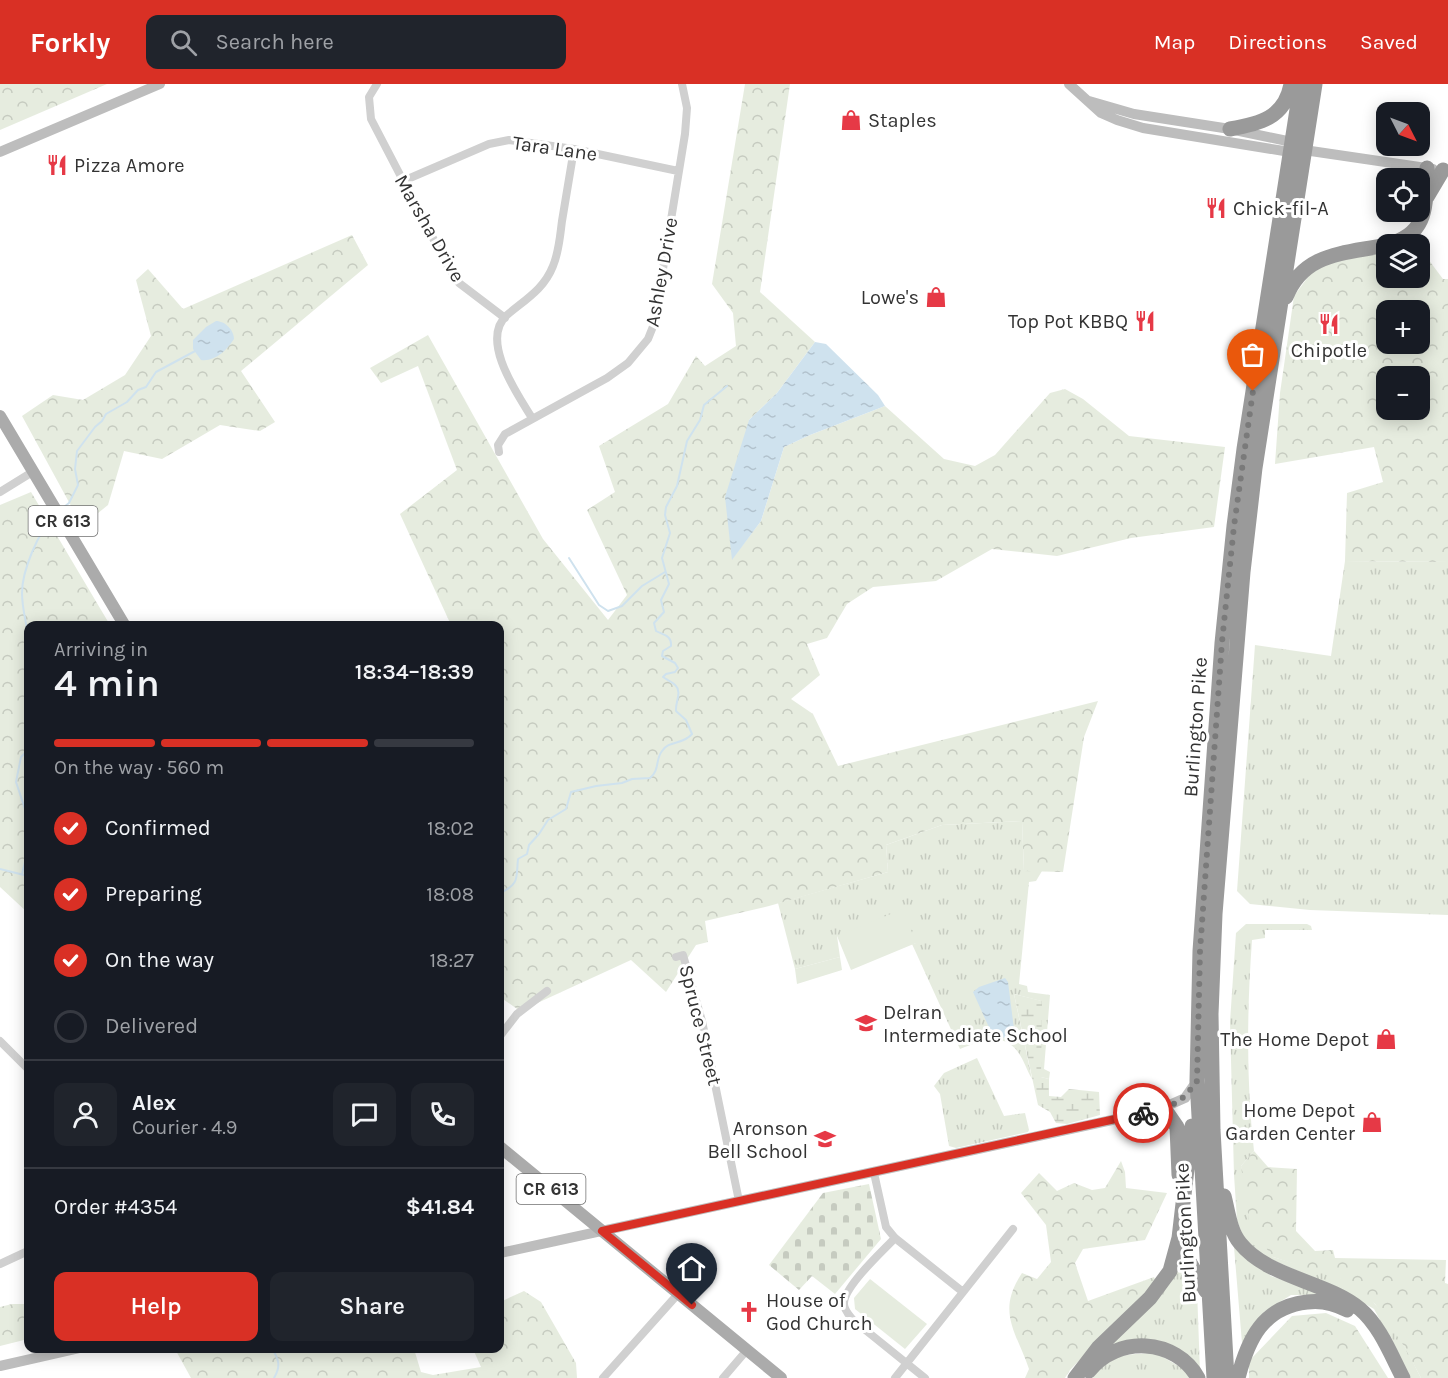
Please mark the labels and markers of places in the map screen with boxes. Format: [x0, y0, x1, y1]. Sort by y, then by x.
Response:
shop icon: Staples [839, 108, 863, 132]
place label: Staples [868, 109, 937, 132]
restaurant icon: Pizza Amore [45, 153, 69, 177]
place label: Pizza Amore [74, 154, 184, 177]
restaurant icon: Chick-fil-A [1204, 196, 1228, 220]
place label: Chick-fil-A [1233, 197, 1329, 220]
shop icon: Lowe's [924, 285, 948, 309]
place label: Lowe's [861, 286, 919, 309]
restaurant icon: Top Pot KBBQ [1133, 309, 1157, 333]
place label: Top Pot KBBQ [1008, 310, 1128, 333]
restaurant icon: Chipotle [1317, 312, 1341, 336]
pin [1227, 329, 1278, 391]
place label: Chipotle [1291, 339, 1367, 362]
place label: Delran Intermediate School [883, 1001, 1068, 1047]
school or university icon: Delran Intermediate School [854, 1011, 878, 1035]
shop icon: The Home Depot [1374, 1027, 1398, 1051]
place label: The Home Depot [1220, 1028, 1369, 1051]
place label: Home Depot Garden Center [1225, 1099, 1356, 1145]
shop icon: Home Depot Garden Center [1360, 1110, 1384, 1134]
place label: Aronson Bell School [707, 1117, 808, 1163]
school or university icon: Aronson Bell School [813, 1127, 837, 1151]
pin [666, 1243, 717, 1305]
place label: House of God Church [766, 1289, 872, 1335]
church icon: House of God Church [737, 1300, 761, 1324]

